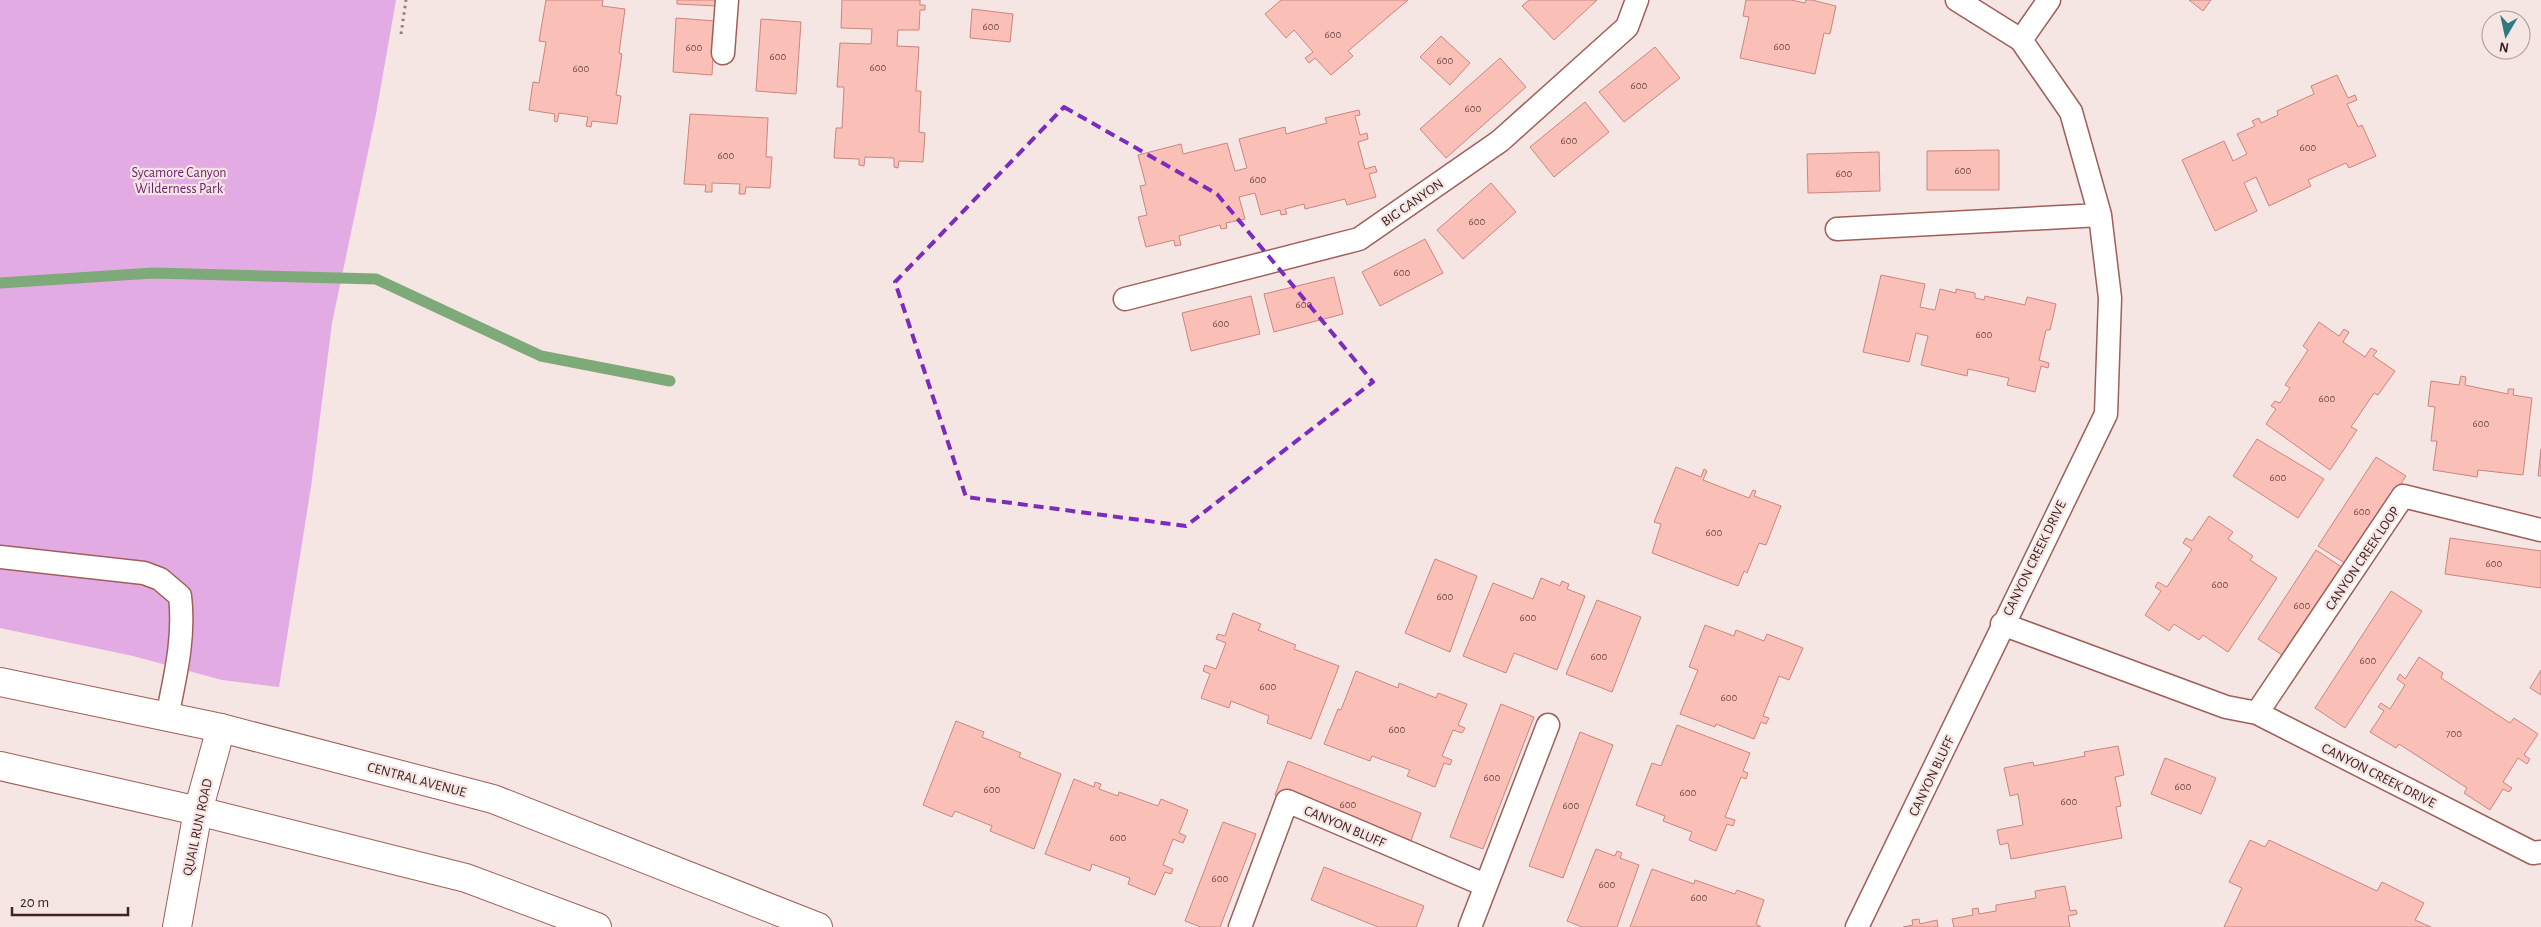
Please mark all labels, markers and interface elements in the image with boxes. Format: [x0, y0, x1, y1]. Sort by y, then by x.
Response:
north arrow [2481, 10, 2531, 60]
house number: 600 [983, 21, 1000, 32]
house number: 600 [1325, 29, 1342, 40]
text: N [2498, 39, 2510, 55]
house number: 600 [1774, 41, 1791, 52]
house number: 600 [686, 42, 703, 53]
house number: 600 [770, 51, 787, 62]
house number: 600 [1437, 55, 1454, 66]
house number: 600 [870, 62, 887, 73]
house number: 600 [573, 63, 590, 74]
house number: 600 [1631, 80, 1648, 91]
house number: 600 [1465, 103, 1482, 114]
house number: 600 [1561, 135, 1578, 146]
house number: 600 [2300, 142, 2317, 153]
house number: 600 [718, 150, 735, 161]
house number: 600 [1955, 165, 1972, 176]
park label: Sycamore Canyon Wilderness Park [131, 166, 227, 196]
house number: 600 [1836, 168, 1853, 179]
house number: 600 [1250, 174, 1267, 185]
street label: BIG CANYON [1379, 176, 1446, 229]
house number: 600 [1469, 216, 1486, 227]
house number: 600 [1394, 267, 1411, 278]
house number: 600 [1296, 299, 1313, 310]
house number: 600 [1213, 318, 1230, 329]
house number: 600 [1976, 329, 1993, 340]
house number: 600 [2319, 393, 2336, 404]
house number: 600 [2473, 418, 2490, 429]
house number: 600 [2270, 472, 2287, 483]
street label: CANYON CREEK DRIVE [2001, 498, 2069, 618]
street label: CANYON CREEK LOOP [2323, 504, 2403, 613]
house number: 600 [2354, 506, 2371, 517]
house number: 600 [1706, 527, 1723, 538]
house number: 600 [2486, 558, 2503, 569]
house number: 600 [2212, 579, 2229, 590]
house number: 600 [1437, 591, 1454, 602]
house number: 600 [2294, 600, 2311, 611]
house number: 600 [1520, 612, 1537, 623]
house number: 600 [1591, 651, 1608, 662]
house number: 600 [2360, 655, 2377, 666]
house number: 600 [1260, 681, 1277, 692]
house number: 600 [1721, 692, 1738, 703]
house number: 600 [1389, 724, 1406, 735]
house number: 700 [2446, 728, 2462, 739]
street label: CANYON BLUFF [1907, 733, 1958, 819]
street label: CANYON CREEK DRIVE [2319, 741, 2438, 811]
street label: CENTRAL AVENUE [366, 760, 468, 800]
house number: 600 [1484, 772, 1501, 783]
street label: QUAIL RUN ROAD [181, 777, 215, 877]
house number: 600 [2175, 781, 2192, 792]
house number: 600 [984, 784, 1001, 795]
house number: 600 [1680, 787, 1697, 798]
house number: 600 [2061, 796, 2078, 807]
house number: 600 [1340, 799, 1357, 810]
house number: 600 [1563, 800, 1580, 811]
street label: CANYON BLUFF [1302, 804, 1388, 851]
house number: 600 [1110, 832, 1127, 843]
house number: 600 [1212, 873, 1229, 884]
house number: 600 [1599, 879, 1616, 890]
scale bar [12, 884, 129, 916]
house number: 600 [1691, 892, 1708, 903]
text: 20 m [20, 895, 49, 910]

